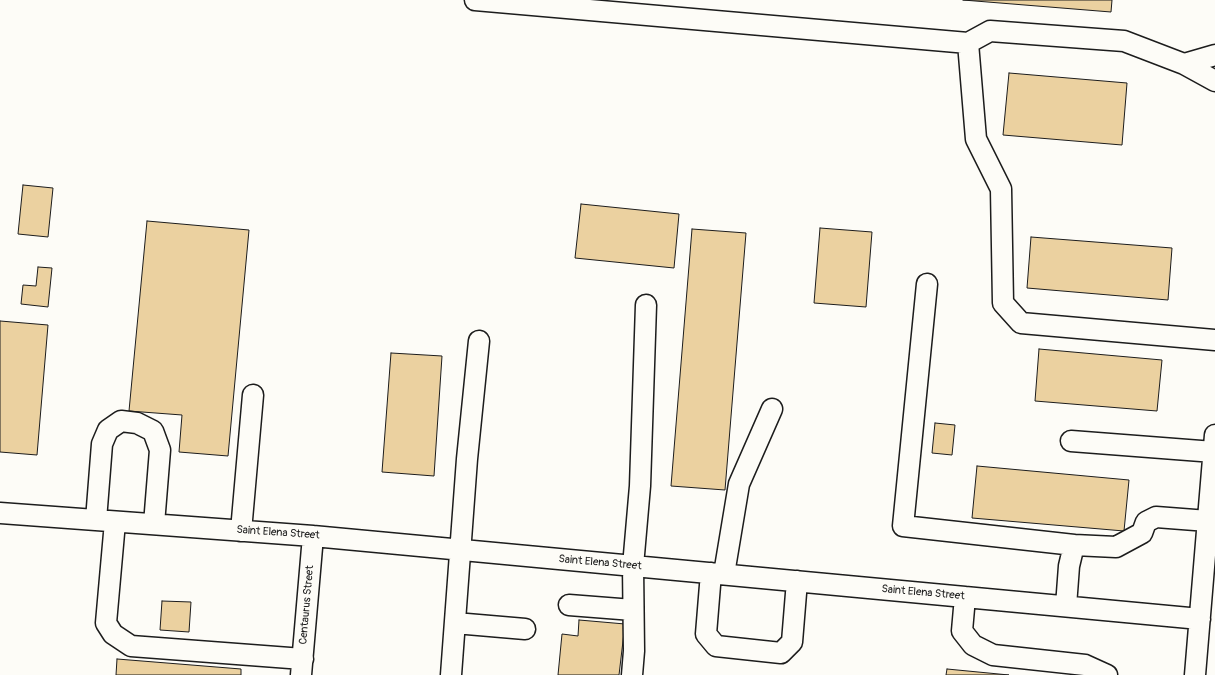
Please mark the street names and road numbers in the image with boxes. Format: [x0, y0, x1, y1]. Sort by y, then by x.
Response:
street label: Saint Elena Street [236, 524, 320, 542]
street label: Saint Elena Street [558, 553, 642, 573]
street label: Centaurus Street [297, 565, 317, 645]
street label: Saint Elena Street [881, 583, 965, 603]

